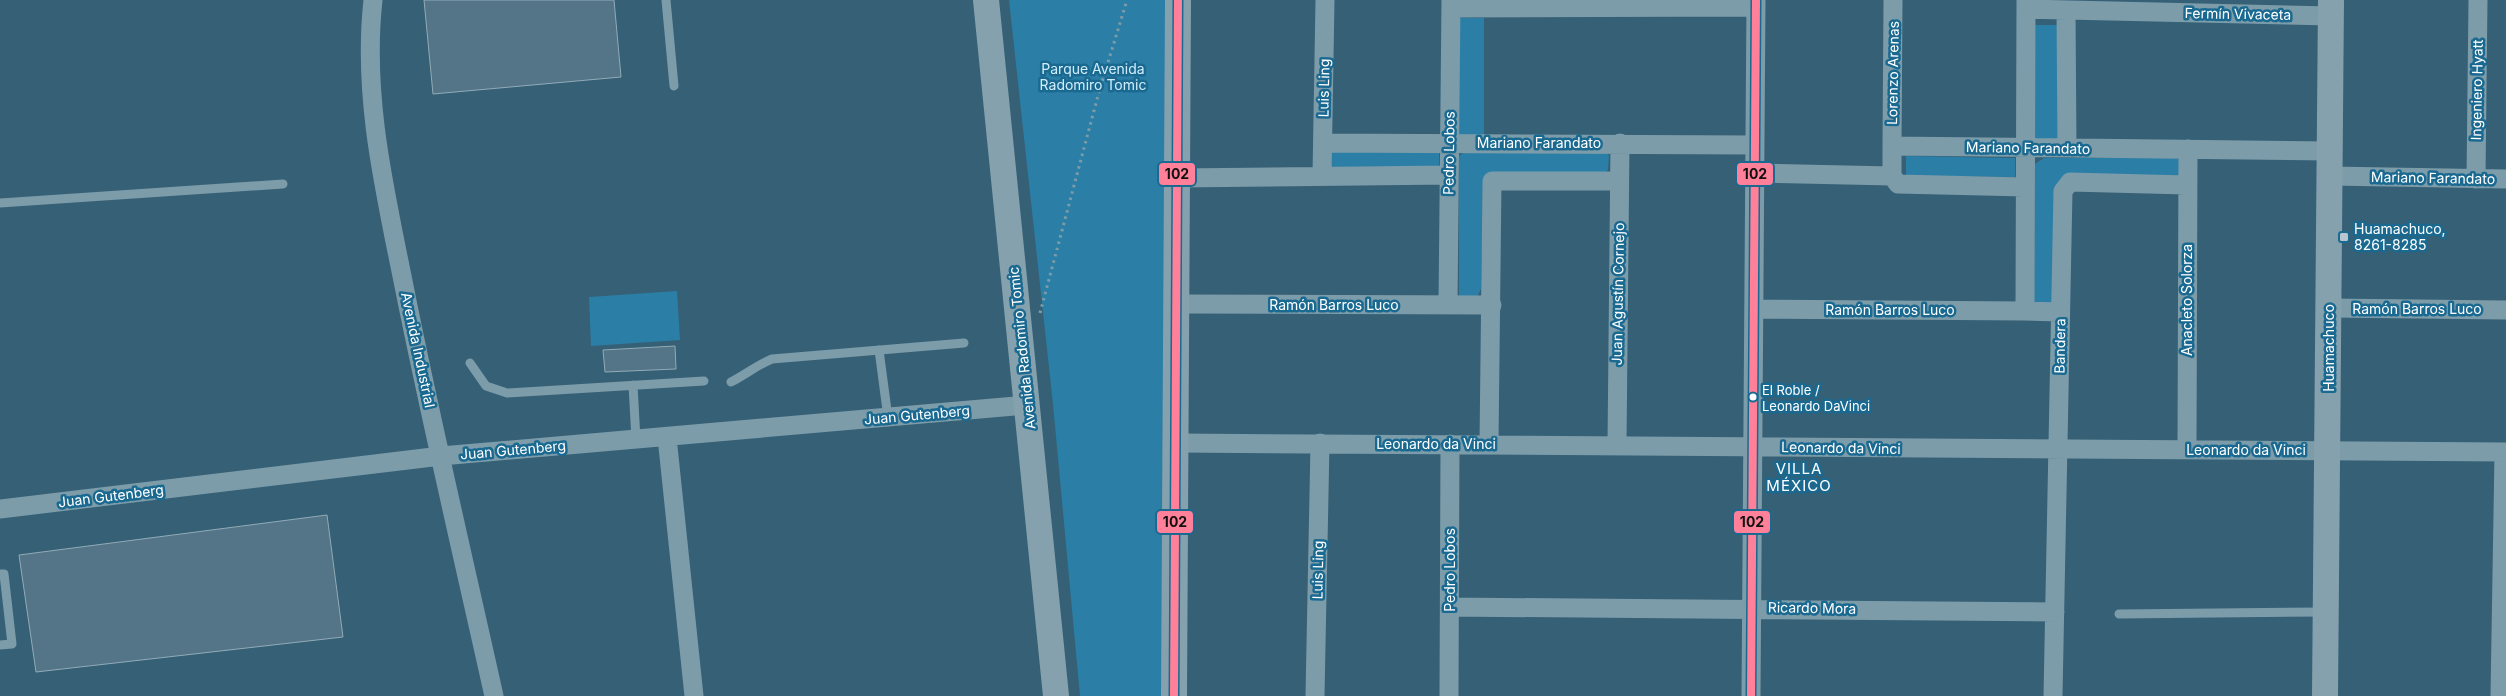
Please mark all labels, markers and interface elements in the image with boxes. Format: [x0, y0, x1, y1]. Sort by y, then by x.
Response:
street label: Fermín Vivaceta [2185, 4, 2291, 23]
street label: Lorenzo Arenas [1883, 21, 1902, 125]
street label: Ingeniero Hyatt [2467, 39, 2486, 141]
street label: Luis Ling [1314, 58, 1333, 118]
park label: Parque Avenida Radomiro Tomic [1040, 60, 1146, 93]
street label: Pedro Lobos [1439, 111, 1458, 195]
street label: Mariano Farandato [1477, 134, 1601, 151]
street label: Mariano Farandato [1966, 138, 2090, 157]
line badge: 102 [1158, 162, 1196, 186]
line badge: 102 [1736, 162, 1774, 186]
text: 102 [1165, 165, 1189, 182]
text: 102 [1743, 165, 1767, 182]
street label: Mariano Farandato [2371, 168, 2495, 187]
place label: Huamachuco, 8261-8285 [2354, 220, 2446, 253]
street label: Juan Agustín Cornejo [1608, 222, 1627, 366]
marker: Huamachuco, 8261-8285 [2338, 231, 2350, 243]
street label: Anacleto Solorza [2178, 244, 2195, 356]
street label: Avenida Radomiro Tomic [1005, 266, 1038, 430]
street label: Avenida Industrial [398, 291, 439, 409]
street label: Ramón Barros Luco [1269, 296, 1399, 313]
street label: Ramón Barros Luco [2352, 300, 2482, 317]
street label: Ramón Barros Luco [1825, 301, 1955, 318]
street label: Huamachuco [2320, 304, 2337, 392]
street label: Bandera [2051, 318, 2068, 374]
place label: El Roble / Leonardo DaVinci [1762, 382, 1870, 414]
marker: El Roble / Leonardo DaVinci [1748, 392, 1758, 402]
street label: Juan Gutenberg [863, 401, 971, 428]
street label: Leonardo da Vinci [1376, 435, 1496, 452]
street label: Juan Gutenberg [459, 436, 567, 463]
street label: Leonardo da Vinci [1781, 438, 1901, 457]
street label: Leonardo da Vinci [2186, 441, 2306, 458]
district label: VILLA MÉXICO [1766, 459, 1832, 495]
street label: Juan Gutenberg [57, 481, 165, 510]
line badge: 102 [1156, 510, 1194, 534]
line badge: 102 [1733, 510, 1771, 534]
text: 102 [1163, 513, 1187, 530]
text: 102 [1740, 513, 1764, 530]
street label: Pedro Lobos [1441, 528, 1458, 612]
street label: Luis Ling [1308, 540, 1327, 600]
street label: Ricardo Mora [1768, 598, 1856, 617]

